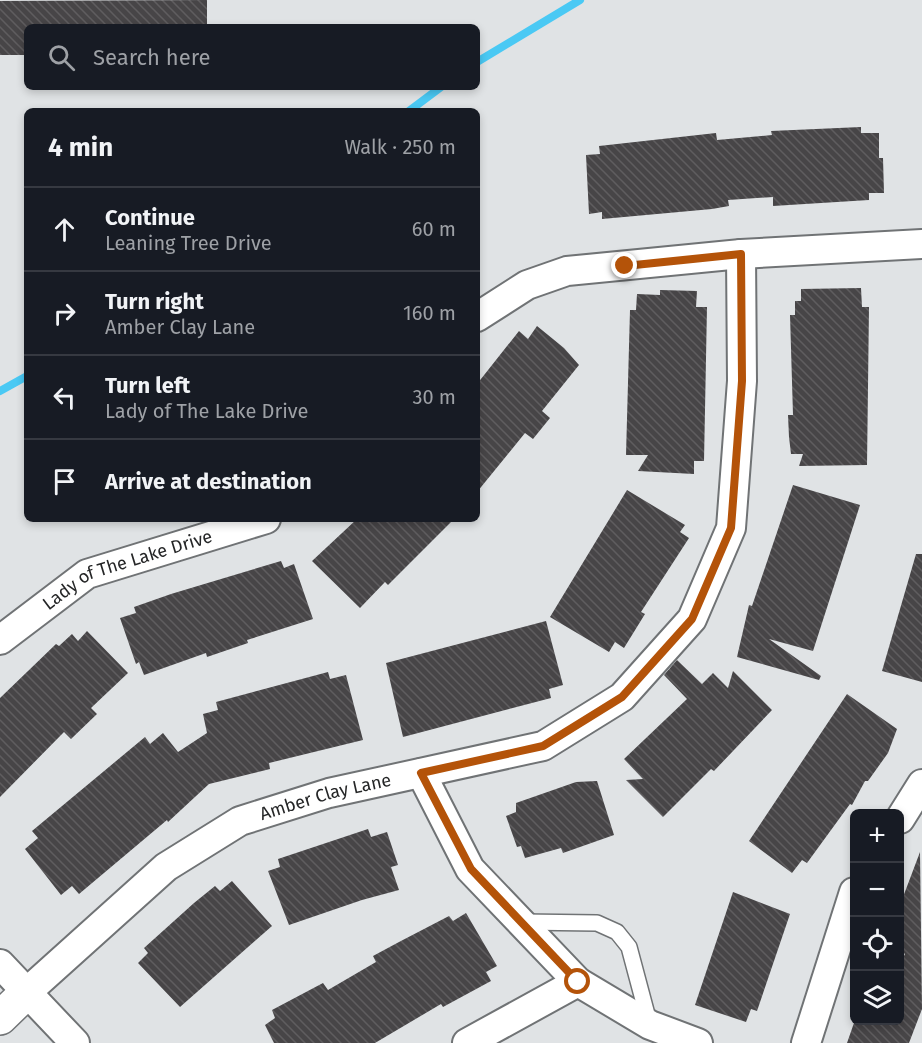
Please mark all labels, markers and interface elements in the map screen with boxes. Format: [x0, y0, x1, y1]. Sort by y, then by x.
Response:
search box [24, 24, 480, 90]
icon: search [45, 41, 78, 74]
text: Search here [93, 44, 211, 71]
text: 4 min [48, 132, 113, 163]
text: Walk · 250 m [344, 135, 456, 159]
text: Continue [105, 204, 195, 231]
icon: ahead [48, 213, 81, 246]
text: 60 m [412, 217, 456, 241]
text: Leaning Tree Drive [105, 231, 272, 255]
route end [611, 252, 637, 278]
text: Turn right [105, 288, 204, 315]
icon: right [48, 297, 81, 330]
text: 160 m [403, 301, 456, 325]
text: Amber Clay Lane [105, 315, 255, 339]
text: Turn left [105, 372, 190, 399]
icon: left [48, 381, 81, 414]
text: 30 m [412, 385, 456, 409]
text: Lady of The Lake Drive [105, 399, 308, 423]
icon: arrive [48, 465, 81, 498]
text: Arrive at destination [105, 468, 312, 495]
street label: Lady of The Lake Drive [38, 525, 215, 615]
street label: Amber Clay Lane [257, 769, 393, 825]
map controls [850, 809, 904, 1025]
button: + [850, 809, 904, 863]
button: − [850, 863, 904, 917]
button: locate [850, 917, 904, 971]
route start [564, 968, 590, 994]
button: layers [850, 971, 904, 1025]

